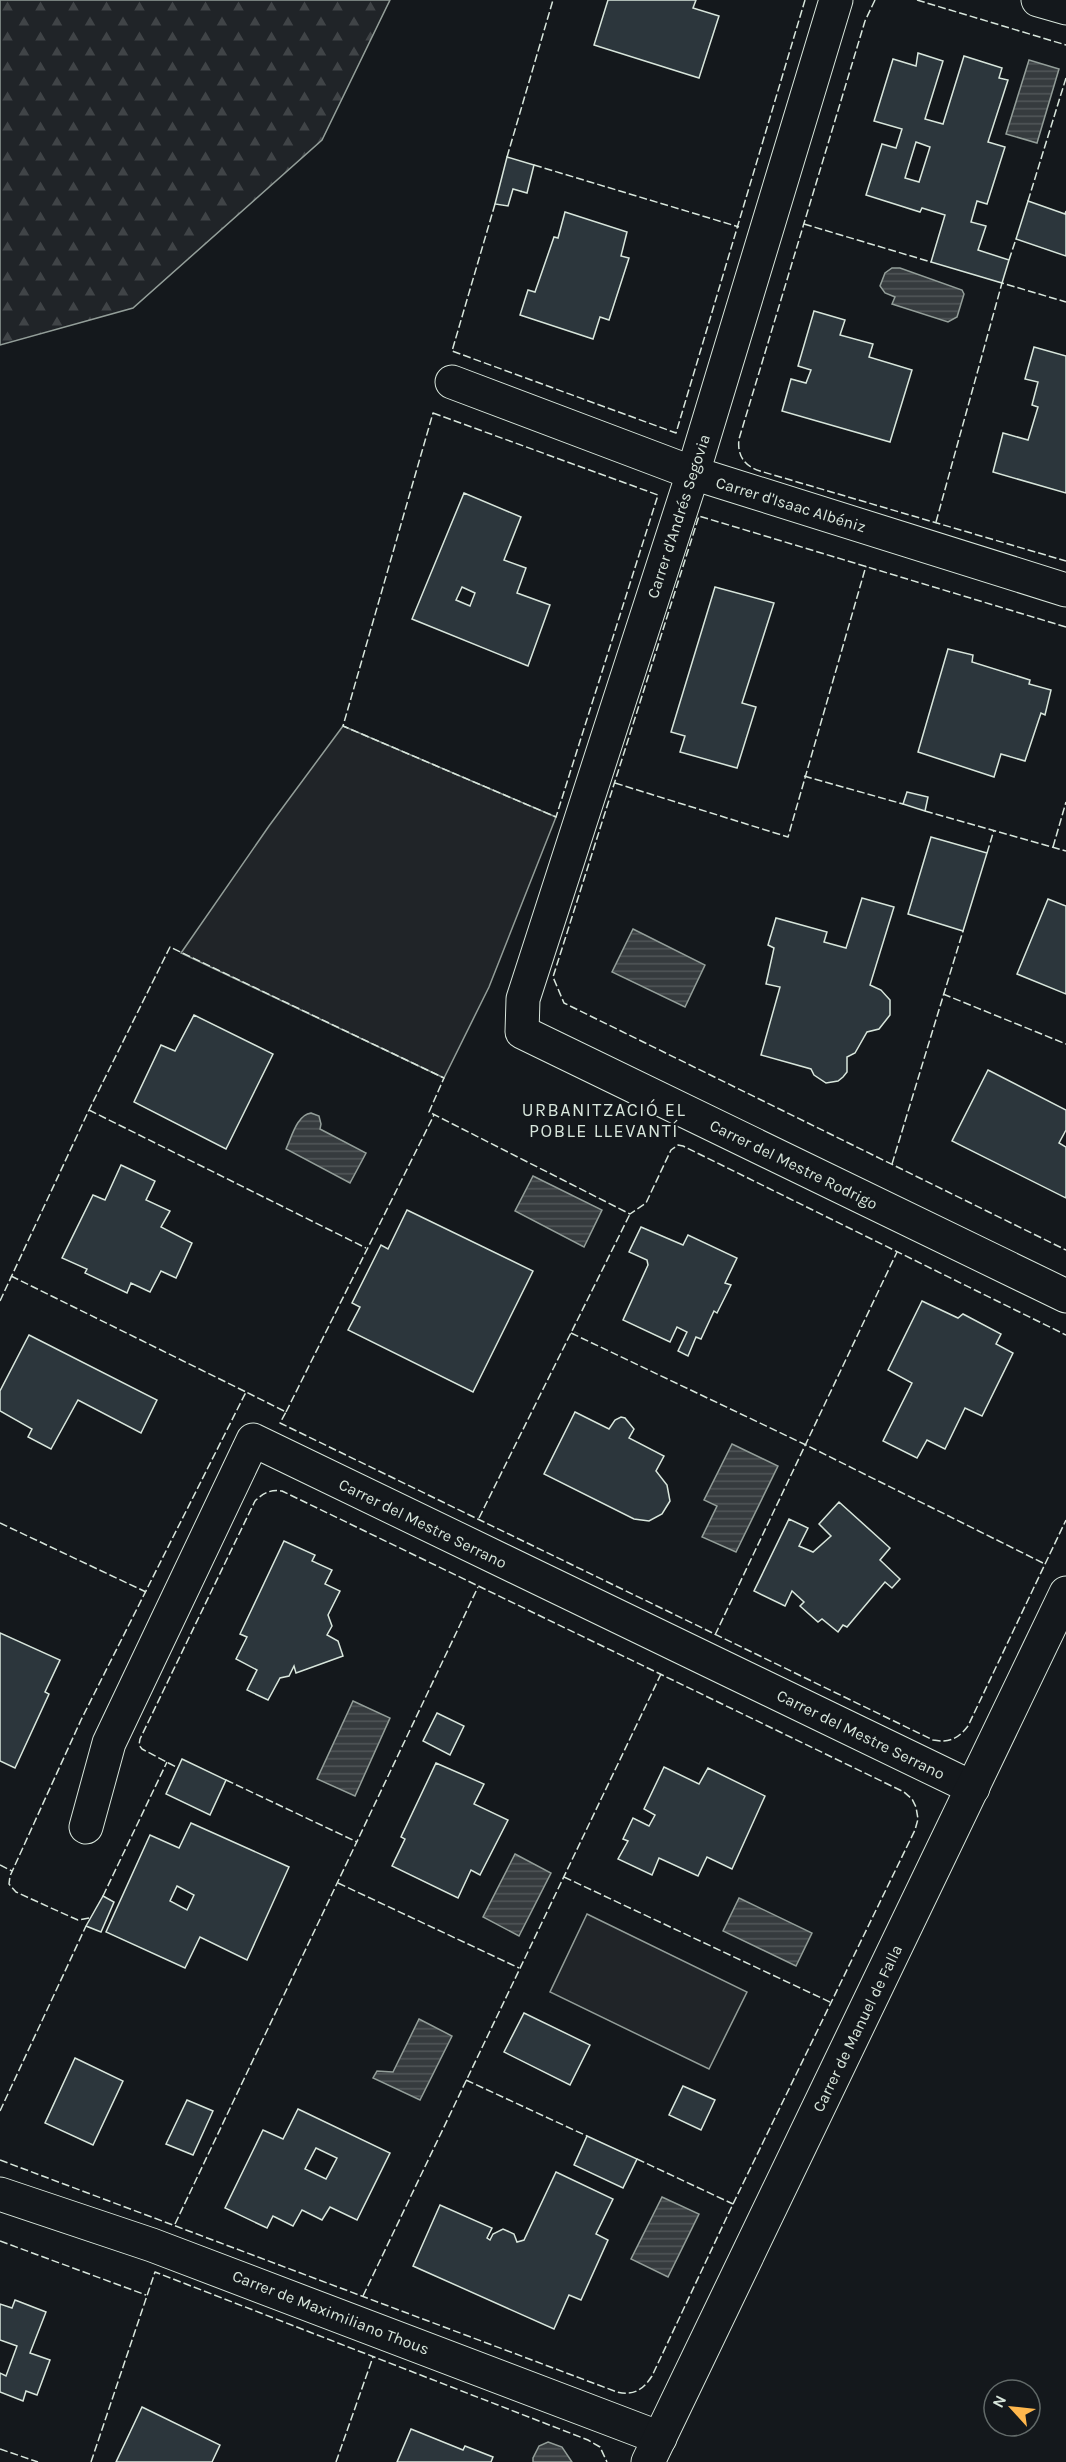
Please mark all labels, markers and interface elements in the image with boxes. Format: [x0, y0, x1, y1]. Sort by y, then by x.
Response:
street label: Carrer d'Andrés Segovia [643, 432, 714, 601]
street label: Carrer d'Isaac Albéniz [714, 473, 868, 536]
district label: URBANITZACIÓ EL POBLE LLEVANTÍ [522, 1098, 686, 1142]
street label: Carrer del Mestre Rodrigo [707, 1116, 881, 1213]
street label: Carrer del Mestre Serrano [336, 1474, 510, 1572]
street label: Carrer del Mestre Serrano [774, 1685, 948, 1783]
street label: Carrer de Manuel de Falla [809, 1941, 906, 2115]
street label: Carrer de Maximiliano Thous [230, 2266, 432, 2359]
north arrow [982, 2378, 1042, 2438]
text: N [988, 2392, 1010, 2411]

